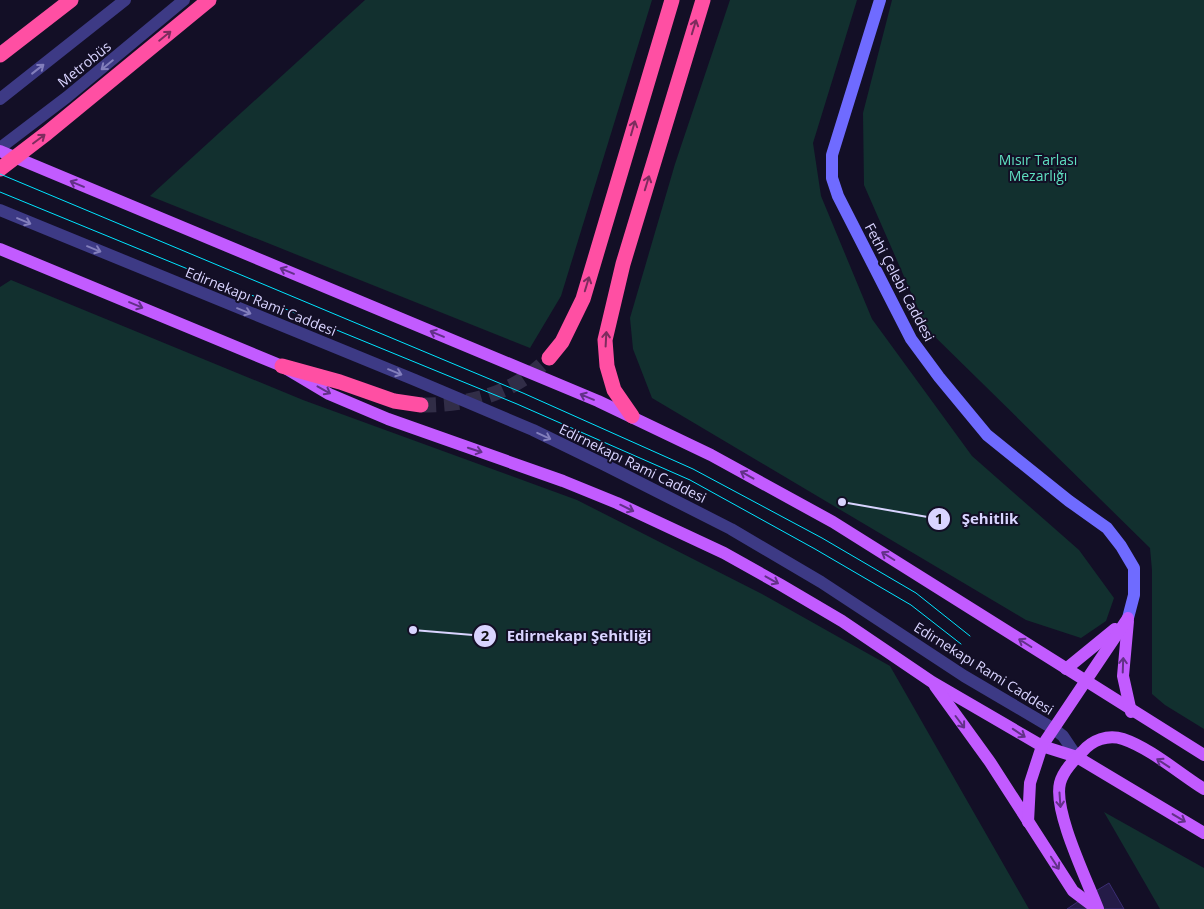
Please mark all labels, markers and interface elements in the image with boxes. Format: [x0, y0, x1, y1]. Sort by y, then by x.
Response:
one-way arrow [690, 19, 700, 35]
one-way arrow [158, 31, 171, 42]
street label: Metrobüs [53, 36, 115, 91]
one-way arrow [100, 59, 113, 70]
one-way arrow [31, 64, 44, 75]
one-way arrow [628, 120, 638, 136]
one-way arrow [32, 134, 45, 145]
park label: Mısır Tarlası Mezarlığı [999, 150, 1077, 185]
one-way arrow [643, 175, 653, 191]
one-way arrow [70, 178, 85, 188]
one-way arrow [16, 216, 31, 226]
street label: Fethi Çelebi Caddesi [861, 220, 939, 344]
one-way arrow [86, 245, 101, 255]
street label: Edirnekapı Rami Caddesi [183, 262, 339, 340]
one-way arrow [280, 266, 295, 276]
one-way arrow [583, 277, 592, 292]
one-way arrow [128, 301, 143, 311]
one-way arrow [236, 306, 251, 316]
one-way arrow [430, 329, 445, 338]
one-way arrow [602, 332, 611, 348]
one-way arrow [387, 367, 402, 377]
one-way arrow [316, 386, 331, 396]
one-way arrow [580, 391, 595, 401]
street label: Edirnekapı Rami Caddesi [556, 419, 710, 507]
one-way arrow [536, 431, 551, 441]
one-way arrow [467, 446, 483, 456]
one-way arrow [741, 469, 755, 479]
one-way arrow [619, 503, 634, 513]
callout: Şehitlik [927, 504, 1028, 534]
text: 1 [935, 508, 943, 528]
text: Şehitlik [962, 508, 1019, 528]
one-way arrow [881, 551, 895, 561]
one-way arrow [764, 576, 779, 585]
street label: Edirnekapı Rami Caddesi [911, 617, 1057, 719]
callout: Edirnekapı Şehitliği [472, 621, 662, 651]
text: 2 [481, 625, 490, 645]
text: Edirnekapı Şehitliği [507, 625, 651, 645]
one-way arrow [1019, 637, 1033, 647]
one-way arrow [1119, 657, 1128, 673]
one-way arrow [955, 715, 965, 729]
one-way arrow [1012, 728, 1026, 738]
one-way arrow [1157, 757, 1171, 767]
one-way arrow [1056, 792, 1065, 808]
one-way arrow [1172, 813, 1186, 823]
one-way arrow [1050, 856, 1061, 870]

